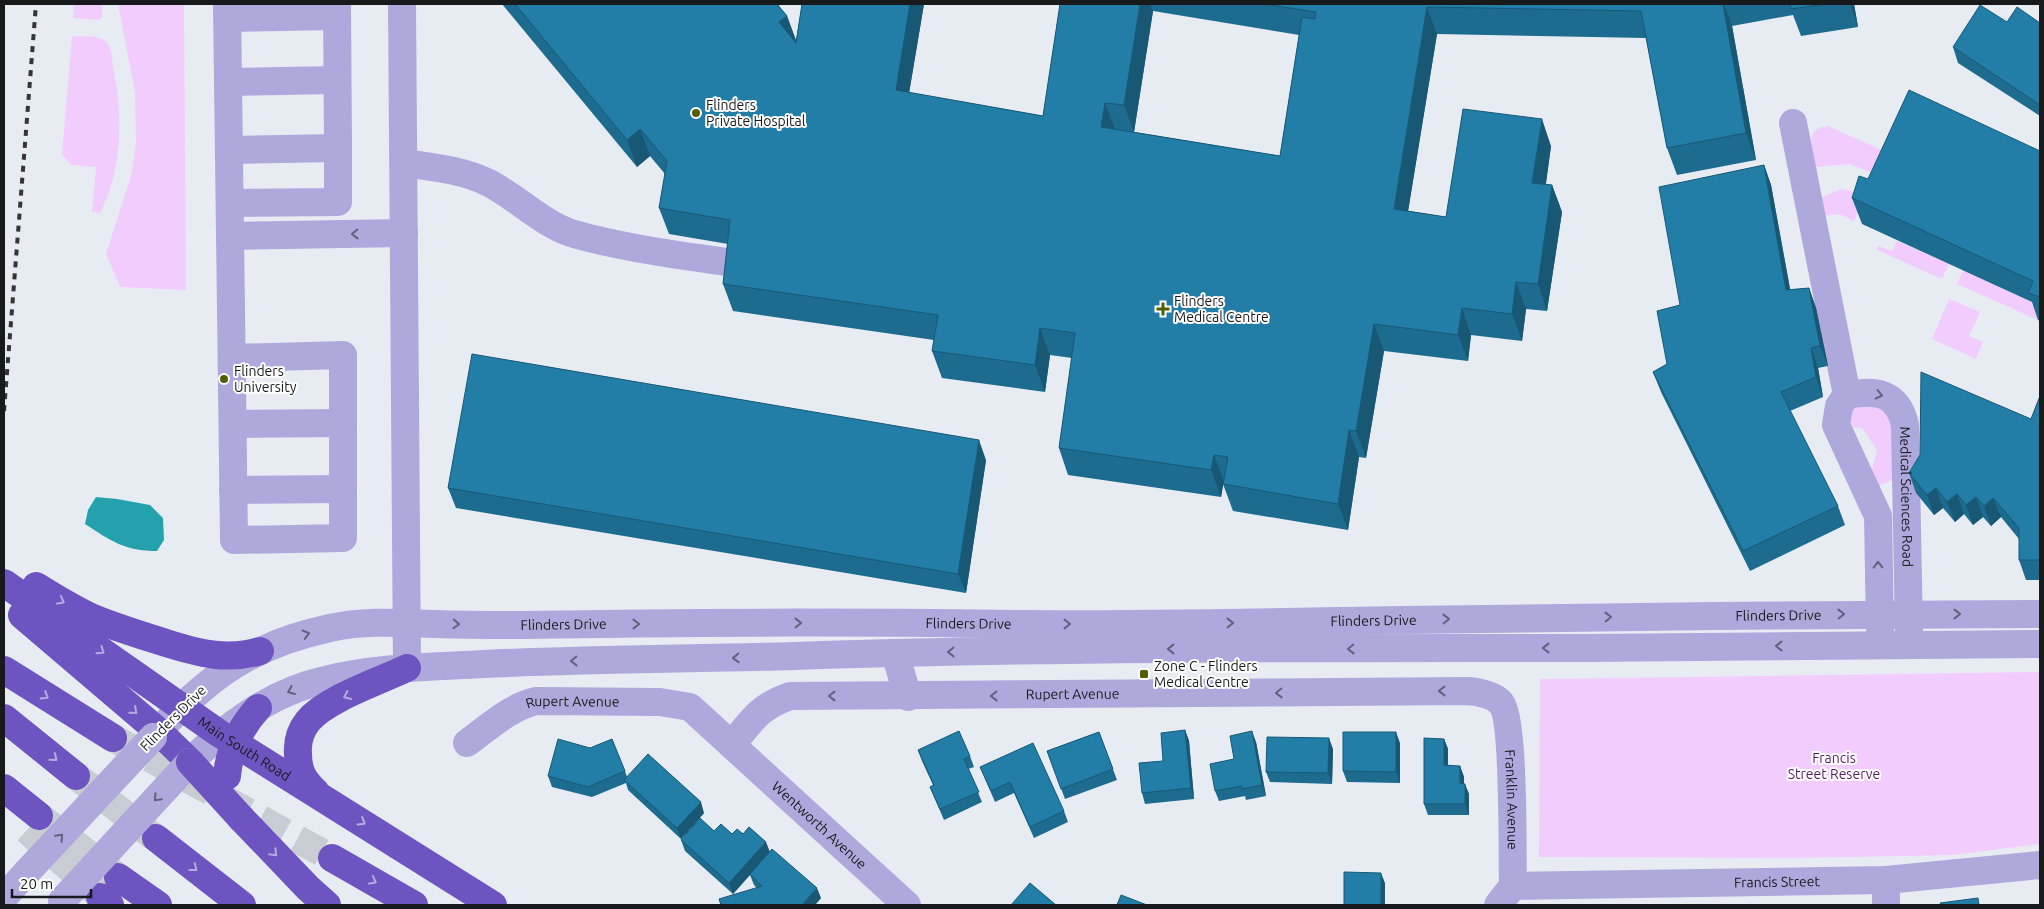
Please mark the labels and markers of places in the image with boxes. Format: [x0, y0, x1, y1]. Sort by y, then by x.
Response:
place label: Flinders Private Hospital [706, 97, 806, 129]
marker: Flinders Private Hospital [690, 107, 702, 119]
place label: Flinders Medical Centre [1174, 293, 1269, 325]
marker: Flinders Medical Centre [1156, 302, 1170, 316]
place label: Flinders University [234, 363, 297, 395]
marker: Flinders University [218, 373, 230, 385]
place label: Zone C - Flinders Medical Centre [1154, 658, 1258, 690]
marker: Zone C - Flinders Medical Centre [1138, 668, 1150, 680]

